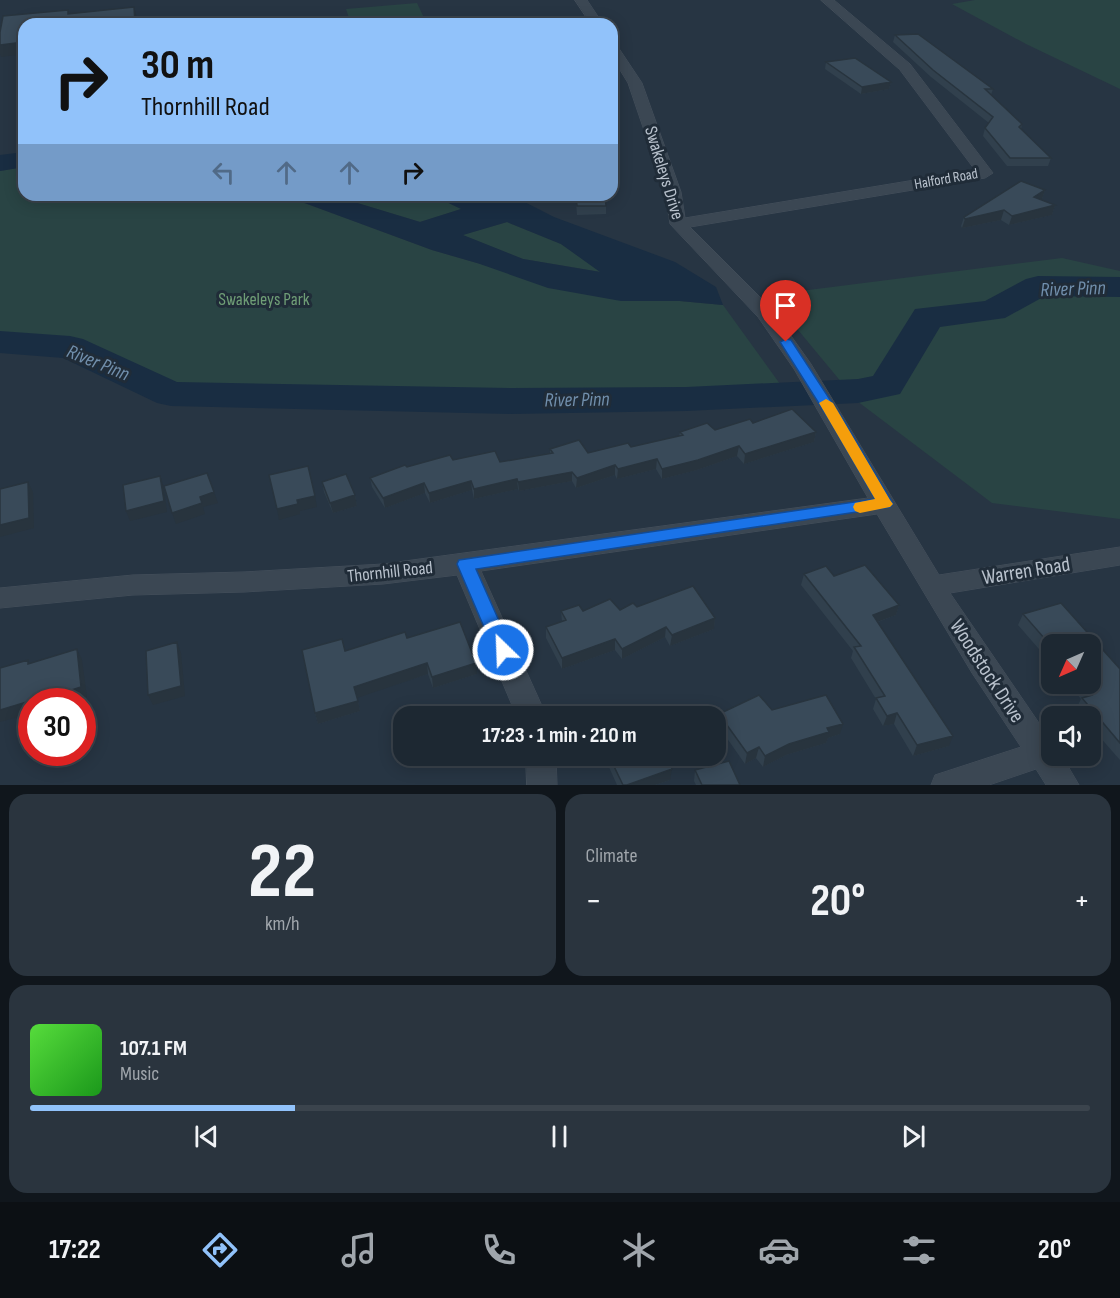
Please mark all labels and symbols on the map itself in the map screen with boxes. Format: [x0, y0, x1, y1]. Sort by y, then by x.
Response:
street label: Swakeleys Drive [640, 124, 688, 222]
street label: Halford Road [913, 164, 979, 194]
water label: River Pinn [1040, 276, 1106, 302]
pin [760, 280, 811, 342]
park label: Swakeleys Park [218, 289, 310, 310]
water label: River Pinn [63, 340, 133, 386]
water label: River Pinn [544, 387, 610, 413]
street label: Warren Road [980, 552, 1072, 590]
street label: Thornhill Road [346, 557, 434, 587]
street label: Woodstock Drive [944, 615, 1030, 727]
position arrow [471, 618, 535, 682]
north arrow [1041, 634, 1101, 694]
speed limit sign: 30 [18, 688, 96, 766]

